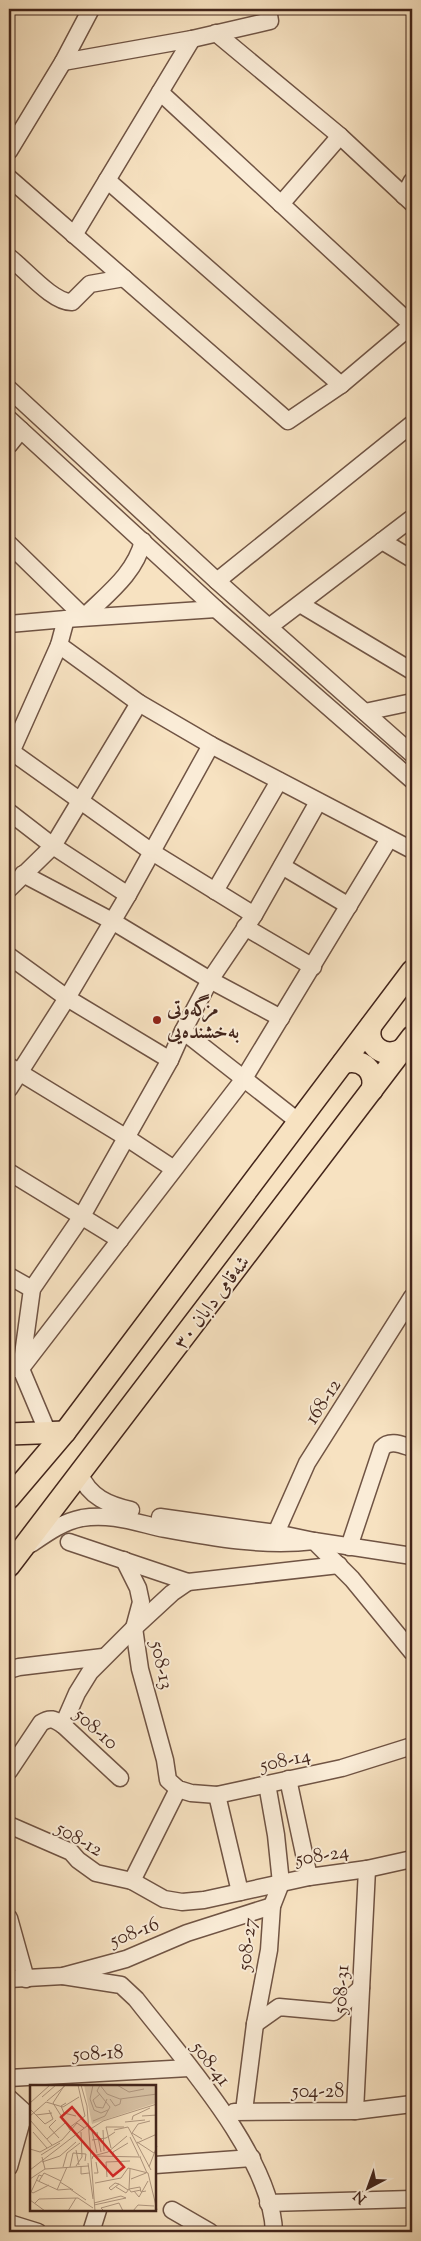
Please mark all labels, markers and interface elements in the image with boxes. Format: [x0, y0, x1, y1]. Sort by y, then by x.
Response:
place label: مزگەوتی بەخشندەیی [166, 994, 239, 1048]
marker: مزگەوتی بەخشندەیی [151, 1014, 163, 1026]
street label: شەقامی دابان ٣٠ [168, 1250, 258, 1357]
street label: 168-12 [298, 1374, 350, 1431]
street label: 508-13 [141, 1638, 180, 1692]
street label: 508-10 [66, 1701, 124, 1758]
street label: 508-14 [257, 1742, 313, 1781]
street label: 508-12 [49, 1815, 108, 1865]
street label: 508-24 [293, 1838, 351, 1875]
street label: 508-16 [105, 1911, 164, 1956]
street label: 508-27 [231, 1916, 266, 1974]
street label: 508-31 [327, 1964, 358, 2015]
street label: 508-41 [183, 2035, 237, 2093]
street label: 508-18 [71, 2039, 124, 2070]
street label: 504-28 [291, 2078, 344, 2107]
inset map [30, 2085, 156, 2211]
north arrow [344, 2164, 394, 2214]
text: N [350, 2185, 372, 2208]

